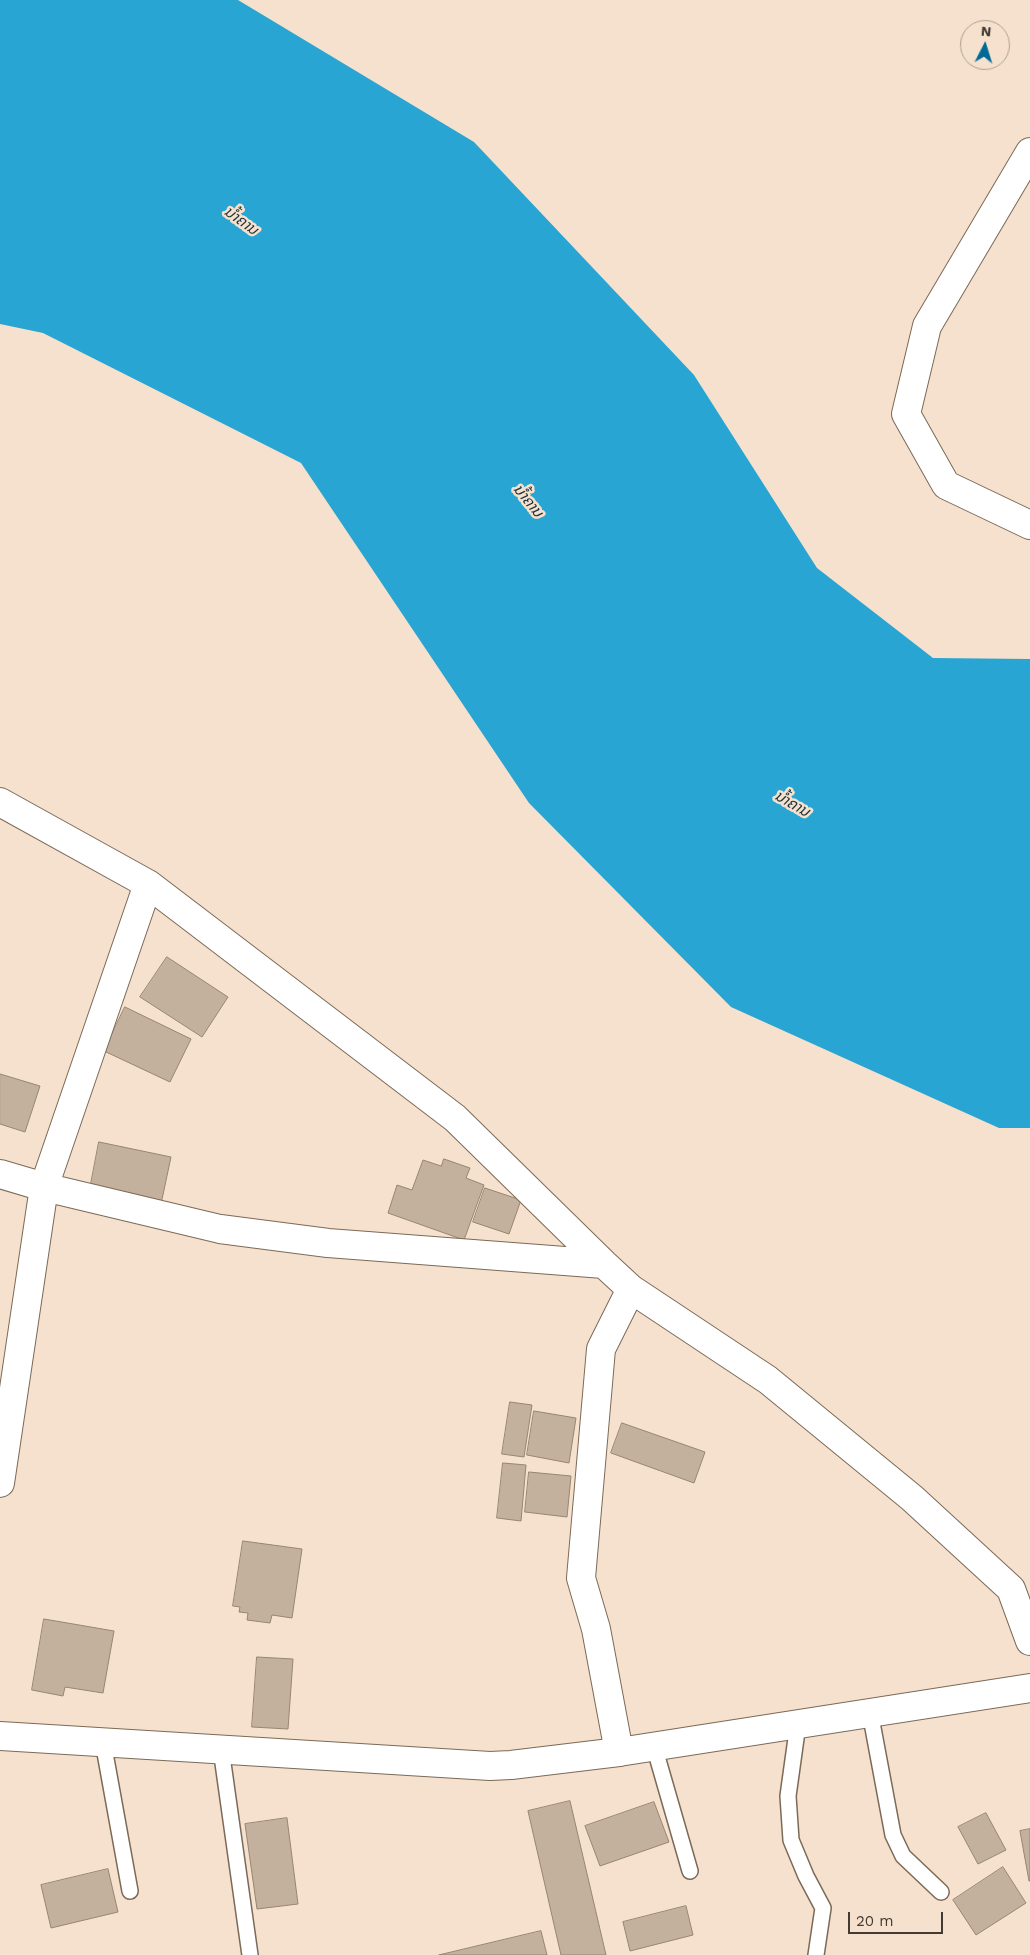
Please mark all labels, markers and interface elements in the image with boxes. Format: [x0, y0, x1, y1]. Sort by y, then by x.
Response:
north arrow [960, 20, 1010, 70]
text: N [980, 23, 992, 39]
water label: ນ້ຳຄານ [221, 203, 261, 239]
water label: ນ້ຳຄານ [509, 481, 547, 521]
water label: ນ້ຳຄານ [771, 787, 813, 821]
scale bar [850, 1902, 945, 1934]
text: 20 m [856, 1912, 894, 1930]

